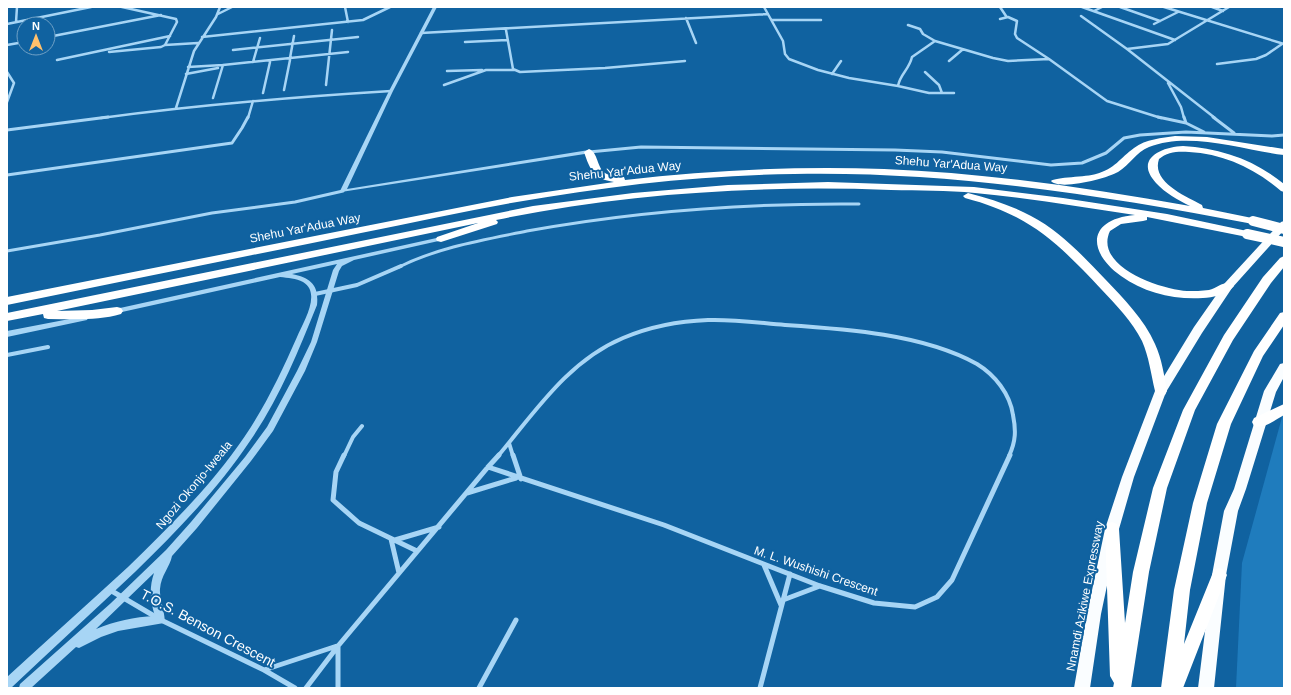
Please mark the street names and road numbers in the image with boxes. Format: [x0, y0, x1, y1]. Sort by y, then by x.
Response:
street label: Shehu Yar'Adua Way [894, 153, 1008, 175]
street label: Shehu Yar'Adua Way [568, 158, 682, 184]
street label: Shehu Yar'Adua Way [248, 210, 362, 246]
street label: Ngozi Okonjo-Iweala [153, 438, 235, 532]
street label: Nnamdi Azikiwe Expressway [1064, 520, 1106, 672]
street label: M. L. Wushishi Crescent [752, 543, 880, 599]
street label: T.O.S. Benson Crescent [138, 586, 278, 670]

